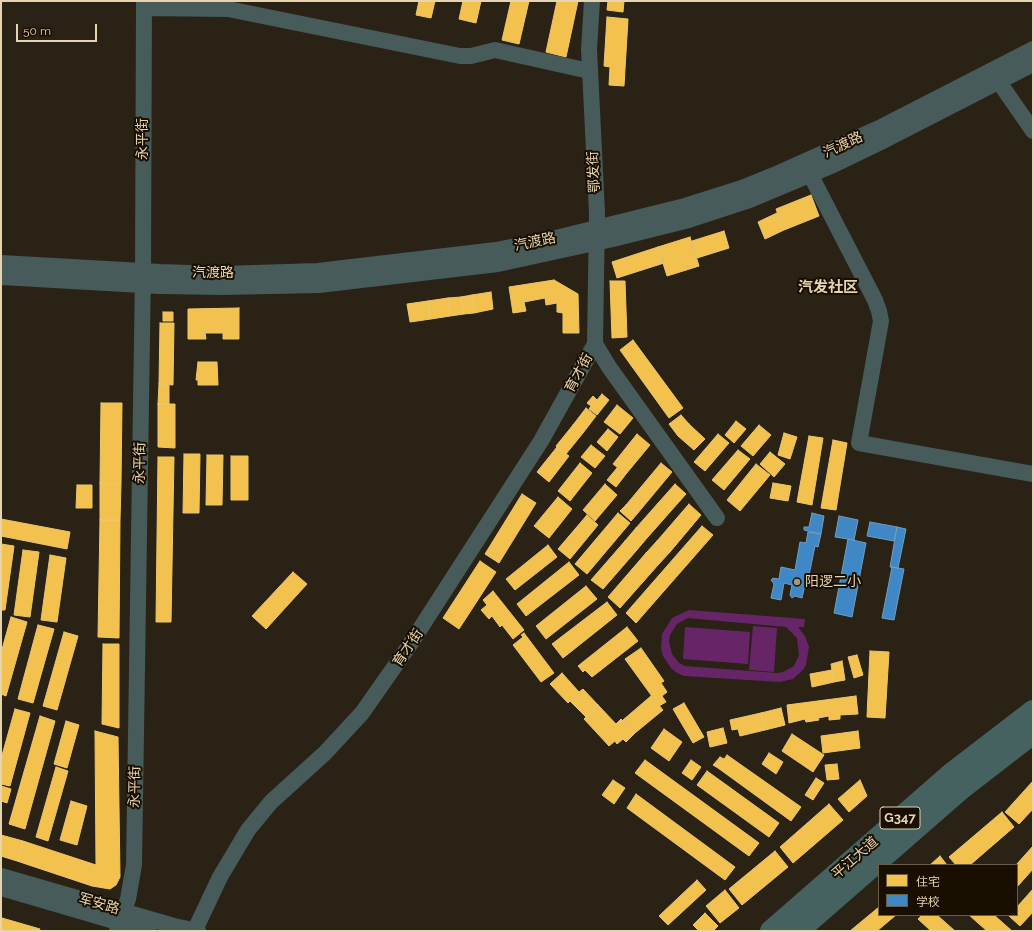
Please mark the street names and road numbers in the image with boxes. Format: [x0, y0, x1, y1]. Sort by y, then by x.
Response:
street label: 永平街 [135, 118, 151, 160]
street label: 汽渡路 [820, 129, 866, 161]
street label: 鄂发街 [585, 151, 603, 193]
street label: 汽渡路 [513, 229, 557, 255]
street label: 汽渡路 [192, 265, 234, 281]
street label: 育才街 [561, 351, 597, 395]
street label: 永平街 [131, 442, 149, 484]
street label: 育才街 [389, 626, 427, 670]
street label: 永平街 [126, 766, 144, 808]
road number: G347 [880, 807, 920, 829]
street label: 平江大道 [828, 833, 882, 883]
street label: 军安路 [76, 890, 122, 918]

